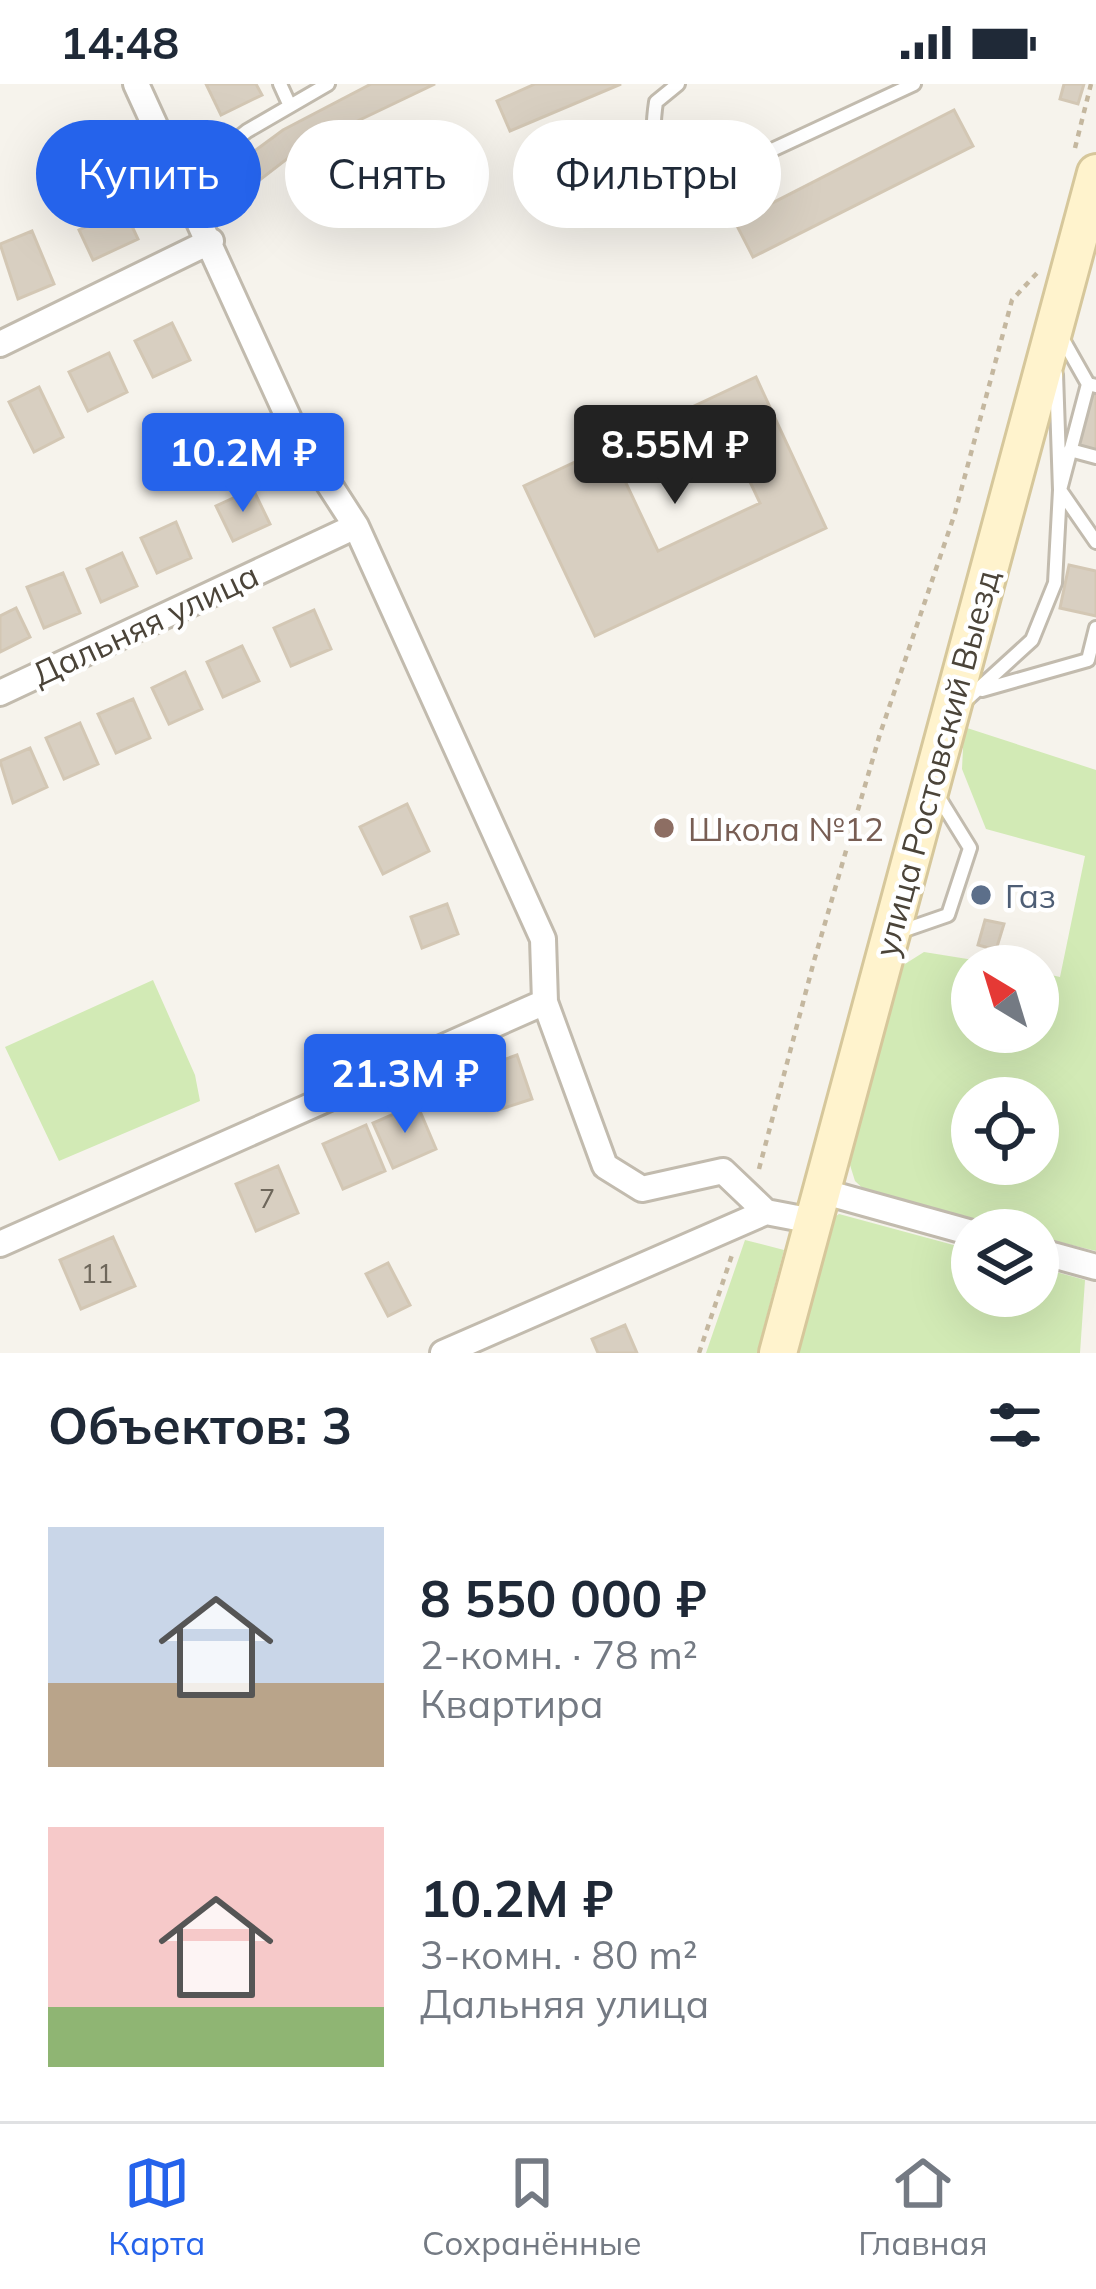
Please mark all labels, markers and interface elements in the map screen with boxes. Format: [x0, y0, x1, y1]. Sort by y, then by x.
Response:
text: 14:48 [60, 14, 179, 70]
chip: Купить [36, 120, 261, 228]
chip: Снять [285, 120, 489, 228]
chip: Фильтры [513, 120, 781, 228]
pin: 8.55M ₽ [564, 405, 786, 507]
pin: 10.2M ₽ [132, 413, 354, 515]
text: 8.55M ₽ [601, 419, 749, 468]
text: 10.2M ₽ [169, 427, 317, 476]
street label: Дальняя улица [25, 554, 265, 694]
street label: улица Ростовский Выезд [865, 565, 1007, 961]
place label: Школа №12 [688, 808, 884, 849]
marker: Школа №12 [651, 815, 677, 841]
place label: Газ [1005, 875, 1056, 916]
marker: Газ [968, 882, 994, 908]
north arrow [951, 945, 1059, 1053]
map controls [951, 945, 1059, 1317]
pin: 21.3M ₽ [294, 1034, 516, 1136]
text: 21.3M ₽ [331, 1048, 479, 1097]
button: locate [951, 1077, 1059, 1185]
house number: 7 [259, 1181, 275, 1215]
button: layers [951, 1209, 1059, 1317]
house number: 11 [81, 1256, 113, 1290]
icon: filters [982, 1392, 1048, 1458]
text: Объектов: 3 [48, 1393, 352, 1457]
text: 8 550 000 ₽ [420, 1566, 707, 1630]
icon: home [144, 1575, 288, 1719]
text: 2-комн. · 78 m² [420, 1630, 698, 1679]
text: Квартира [420, 1679, 604, 1728]
text: 10.2M ₽ [420, 1866, 613, 1930]
icon: home [144, 1875, 288, 2019]
text: 3-комн. · 80 m² [420, 1930, 698, 1979]
text: Дальняя улица [420, 1979, 709, 2028]
tab: Карта [108, 2150, 205, 2263]
tab: Сохранённые [422, 2150, 642, 2263]
tab: Главная [858, 2150, 988, 2263]

